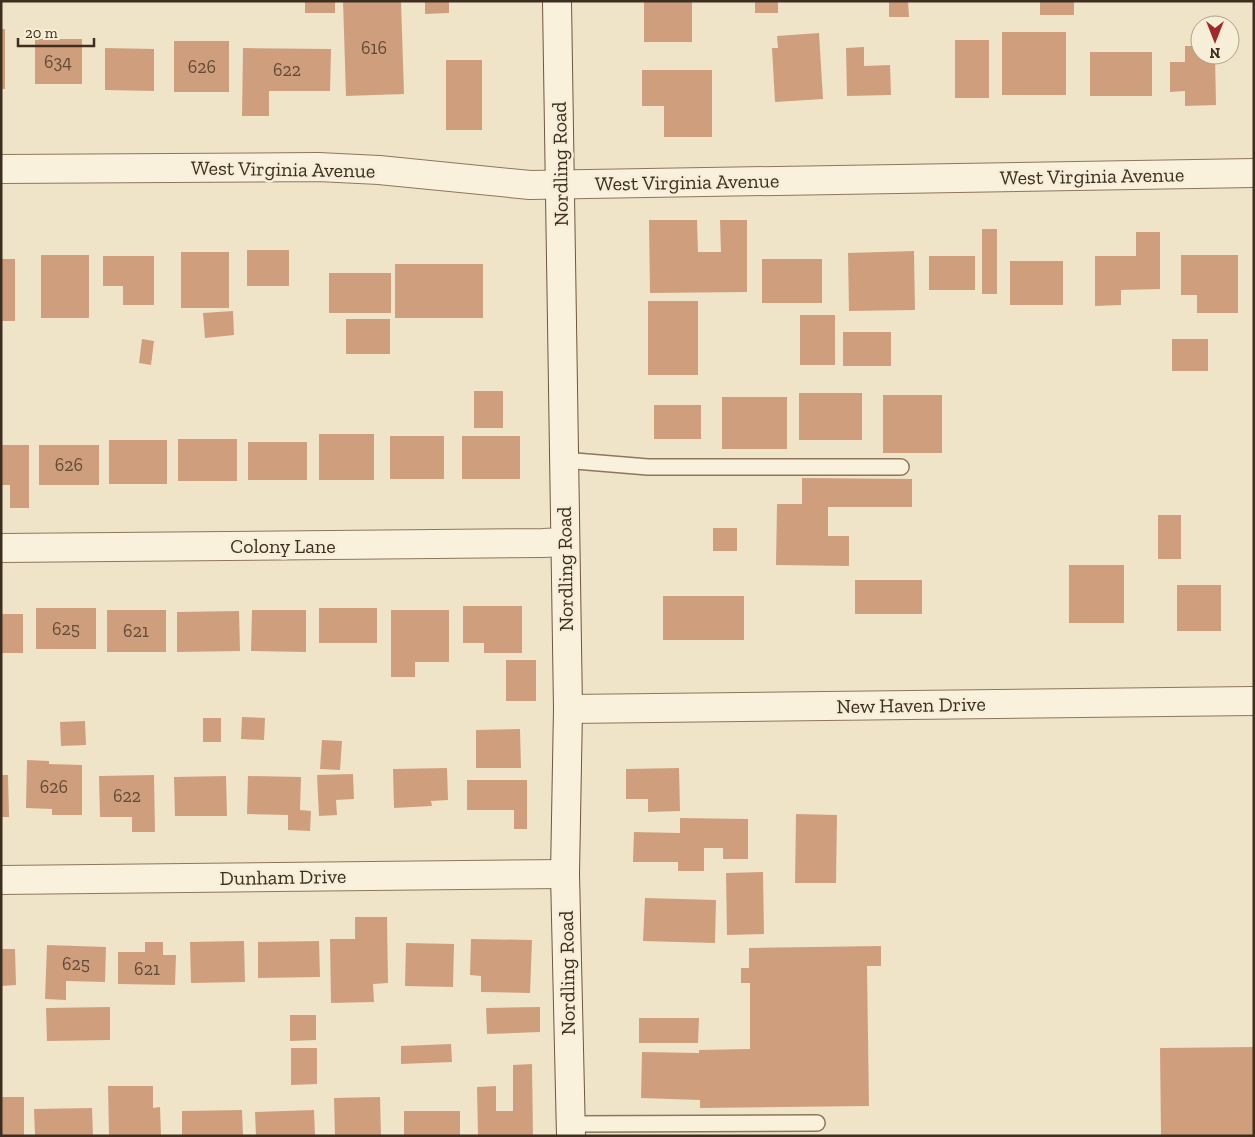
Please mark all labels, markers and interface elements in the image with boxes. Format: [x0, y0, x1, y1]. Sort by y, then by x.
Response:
scale bar [18, 15, 94, 47]
north arrow [1190, 15, 1240, 65]
text: 20 m [25, 24, 58, 42]
house number: 616 [361, 37, 387, 59]
text: N [1209, 44, 1220, 61]
house number: 634 [44, 51, 72, 73]
house number: 626 [188, 56, 216, 78]
house number: 622 [273, 59, 301, 81]
street label: Nordling Road [547, 101, 573, 227]
street label: West Virginia Avenue [191, 155, 375, 183]
street label: West Virginia Avenue [1000, 162, 1184, 190]
street label: West Virginia Avenue [595, 168, 779, 196]
house number: 626 [55, 454, 83, 476]
street label: Nordling Road [552, 506, 578, 632]
street label: Colony Lane [230, 534, 336, 558]
house number: 625 [52, 618, 80, 640]
house number: 621 [123, 620, 149, 642]
street label: New Haven Drive [836, 692, 986, 718]
house number: 626 [40, 776, 68, 798]
house number: 622 [113, 785, 141, 807]
street label: Dunham Drive [220, 864, 346, 890]
street label: Nordling Road [554, 910, 580, 1036]
house number: 625 [62, 953, 90, 975]
house number: 621 [134, 958, 160, 980]

